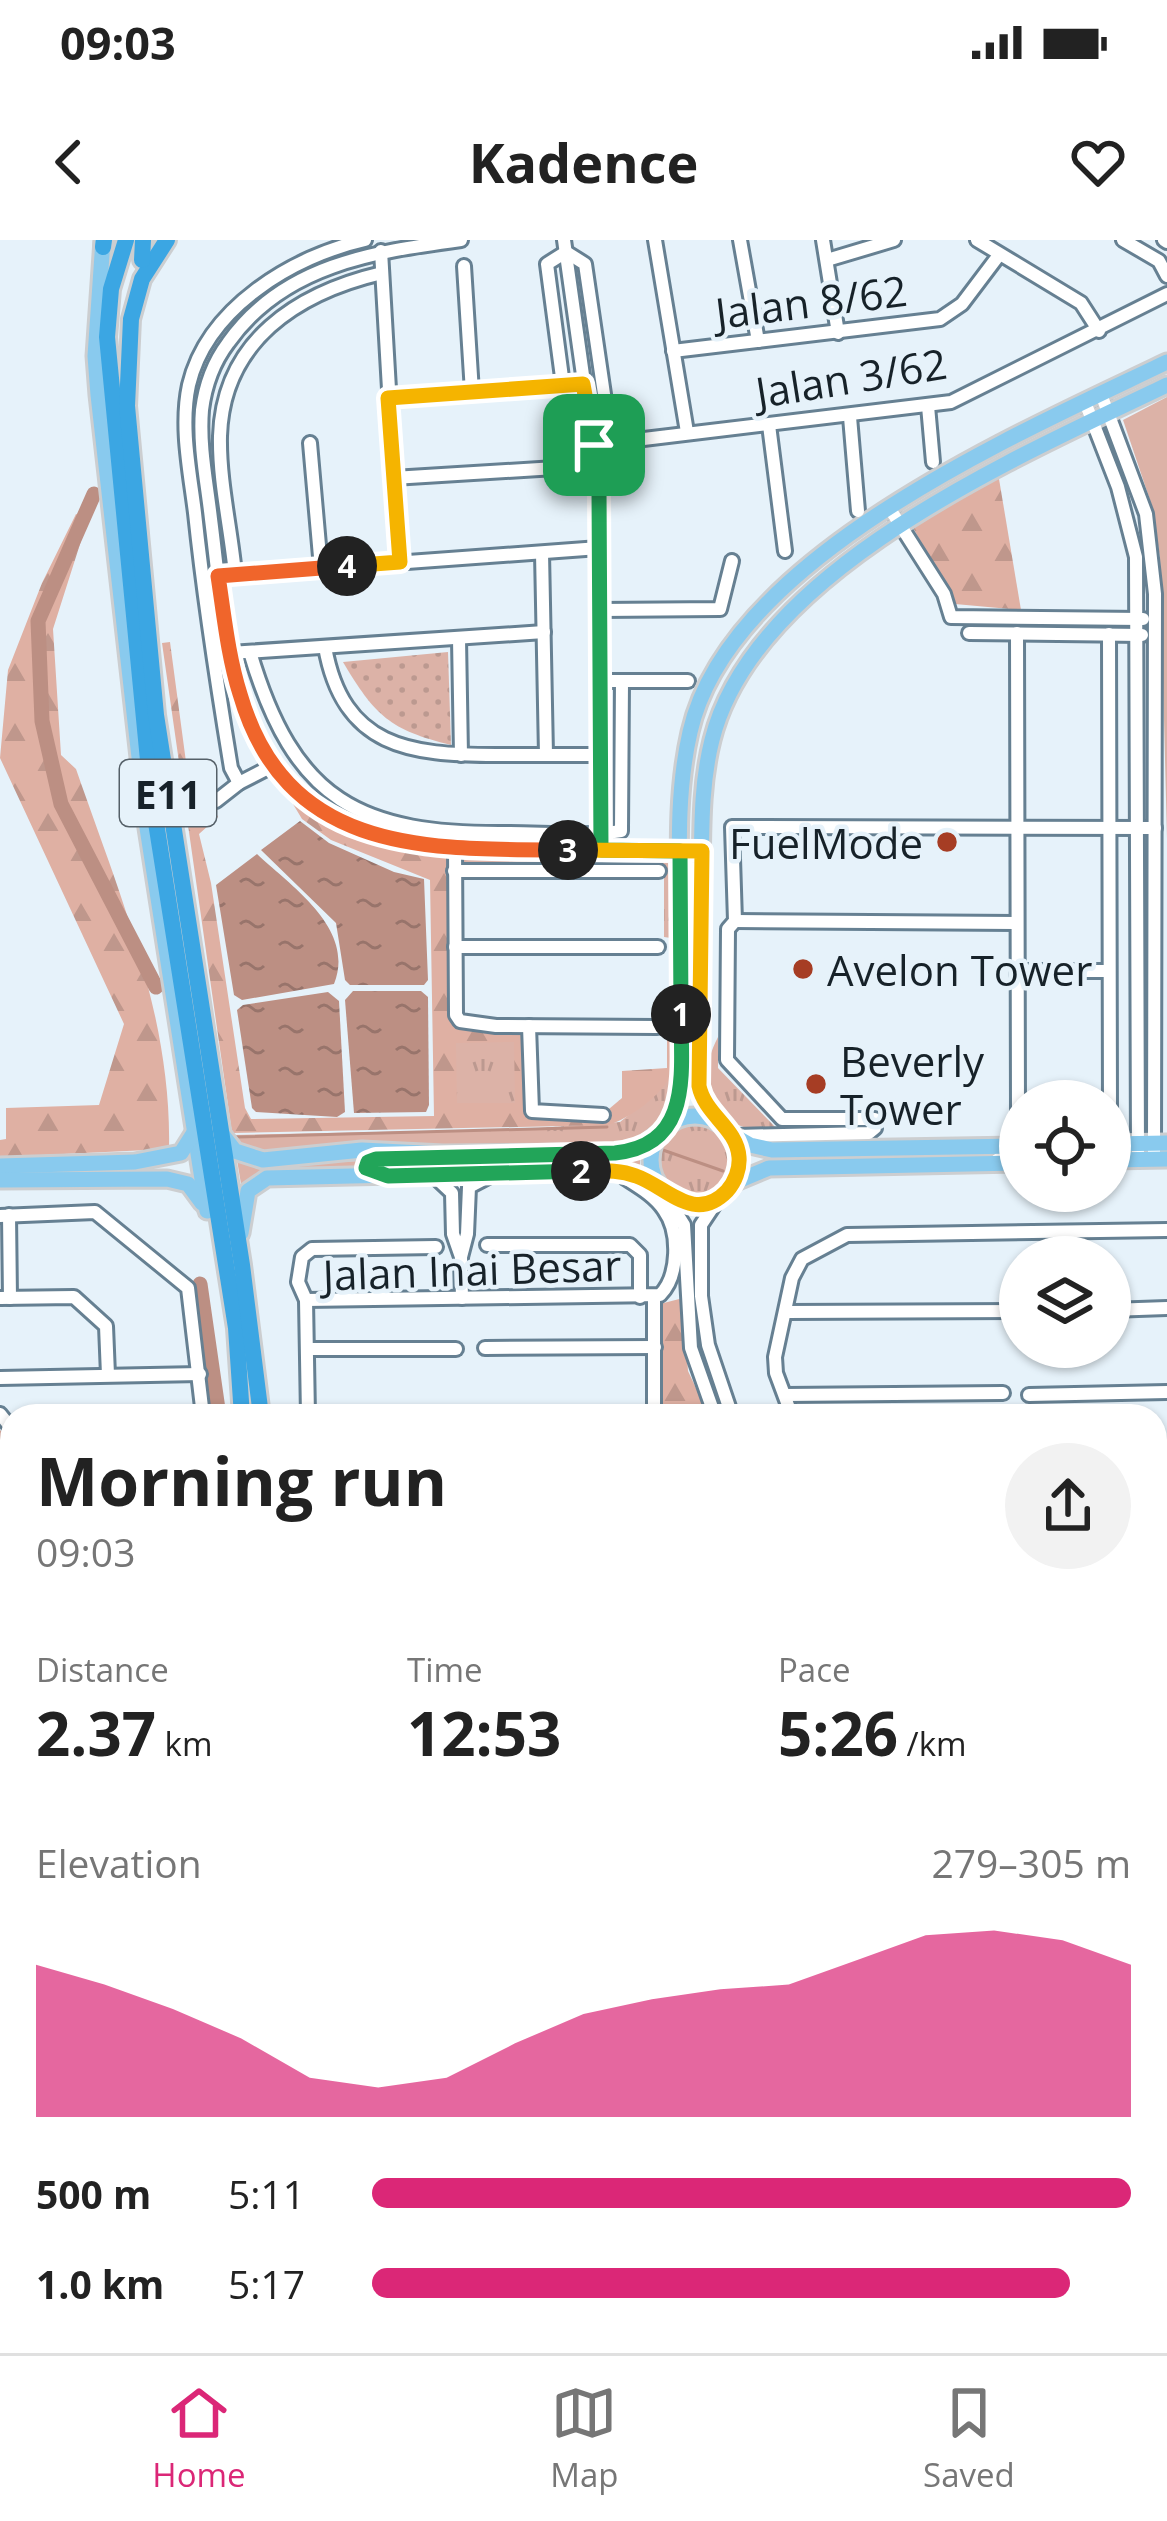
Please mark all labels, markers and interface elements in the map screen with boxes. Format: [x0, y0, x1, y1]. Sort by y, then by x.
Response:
text: 09:03 [60, 12, 176, 73]
text: Kadence [469, 125, 698, 199]
icon: back [36, 129, 102, 195]
icon: heart [1065, 129, 1131, 195]
street label: Jalan 8/62 [708, 261, 910, 342]
street label: Jalan 3/62 [747, 334, 951, 421]
pin [543, 394, 645, 496]
icon: arrive [561, 412, 627, 478]
pin: 4 [317, 536, 377, 596]
text: 4 [338, 543, 356, 588]
road number: E11 [120, 760, 216, 826]
place label: FuelMode [729, 814, 923, 871]
pin: 3 [538, 820, 598, 880]
text: 3 [559, 827, 577, 872]
marker: FuelMode [934, 829, 960, 855]
place label: Avelon Tower [827, 941, 1092, 998]
marker: Avelon Tower [790, 956, 816, 982]
pin: 1 [651, 984, 711, 1044]
text: 1 [672, 991, 690, 1036]
place label: Beverly Tower [840, 1032, 985, 1137]
marker: Beverly Tower [803, 1071, 829, 1097]
map controls [999, 1080, 1131, 1368]
button: locate [999, 1080, 1131, 1212]
pin: 2 [551, 1141, 611, 1201]
text: 2 [572, 1148, 590, 1193]
street label: Jalan Inai Besar [318, 1235, 622, 1303]
button: layers [999, 1236, 1131, 1368]
text: Morning run [36, 1435, 447, 1525]
button: share [1005, 1443, 1131, 1569]
text: 09:03 [36, 1525, 135, 1578]
text: Distance [36, 1647, 169, 1692]
text: Time [407, 1647, 483, 1692]
text: Pace [778, 1647, 851, 1692]
text: 2.37 [36, 1692, 156, 1774]
text: 12:53 [407, 1692, 561, 1774]
text: 5:26 [778, 1692, 898, 1774]
text: km [156, 1721, 213, 1766]
text: /km [898, 1721, 967, 1766]
text: Elevation [36, 1836, 202, 1889]
text: 279–305 m [931, 1836, 1131, 1889]
text: 500 m [36, 2167, 151, 2220]
text: 5:11 [228, 2167, 305, 2220]
text: 1.0 km [36, 2257, 164, 2310]
text: 5:17 [228, 2257, 305, 2310]
tab: Home [152, 2380, 246, 2497]
tab: Map [550, 2380, 618, 2497]
tab: Saved [923, 2380, 1015, 2497]

